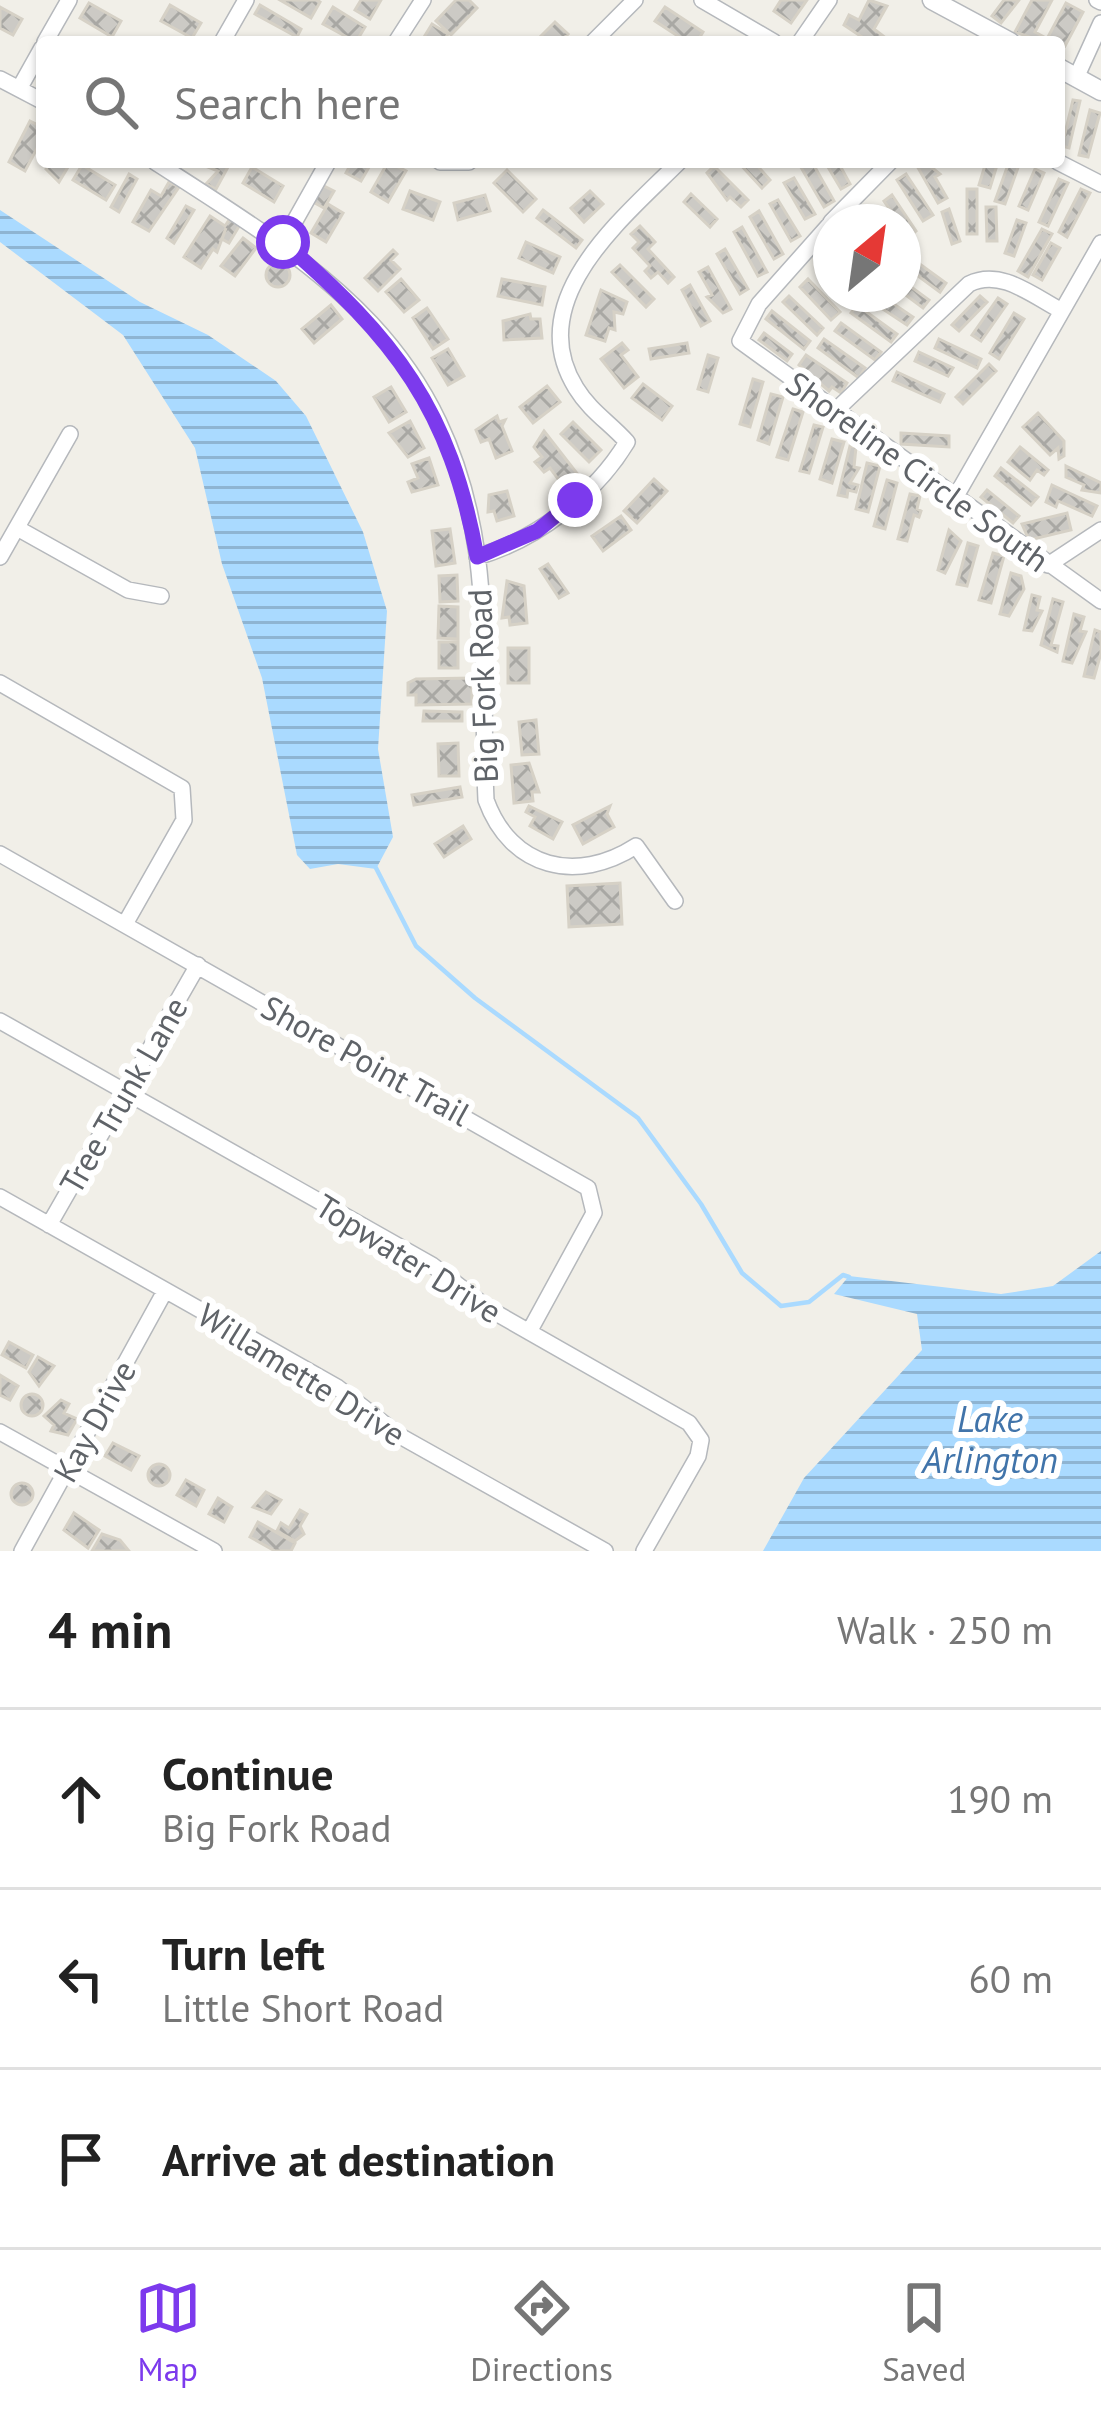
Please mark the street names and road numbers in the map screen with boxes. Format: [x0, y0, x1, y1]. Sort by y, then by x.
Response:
street label: Shoreline Circle South [778, 361, 1058, 581]
street label: Big Fork Road [457, 588, 507, 784]
street label: Shore Point Trail [254, 985, 478, 1135]
street label: Tree Trunk Lane [49, 989, 197, 1201]
street label: Topwater Drive [308, 1184, 510, 1332]
street label: Willamette Drive [190, 1293, 414, 1455]
street label: Kay Drive [43, 1353, 145, 1489]

